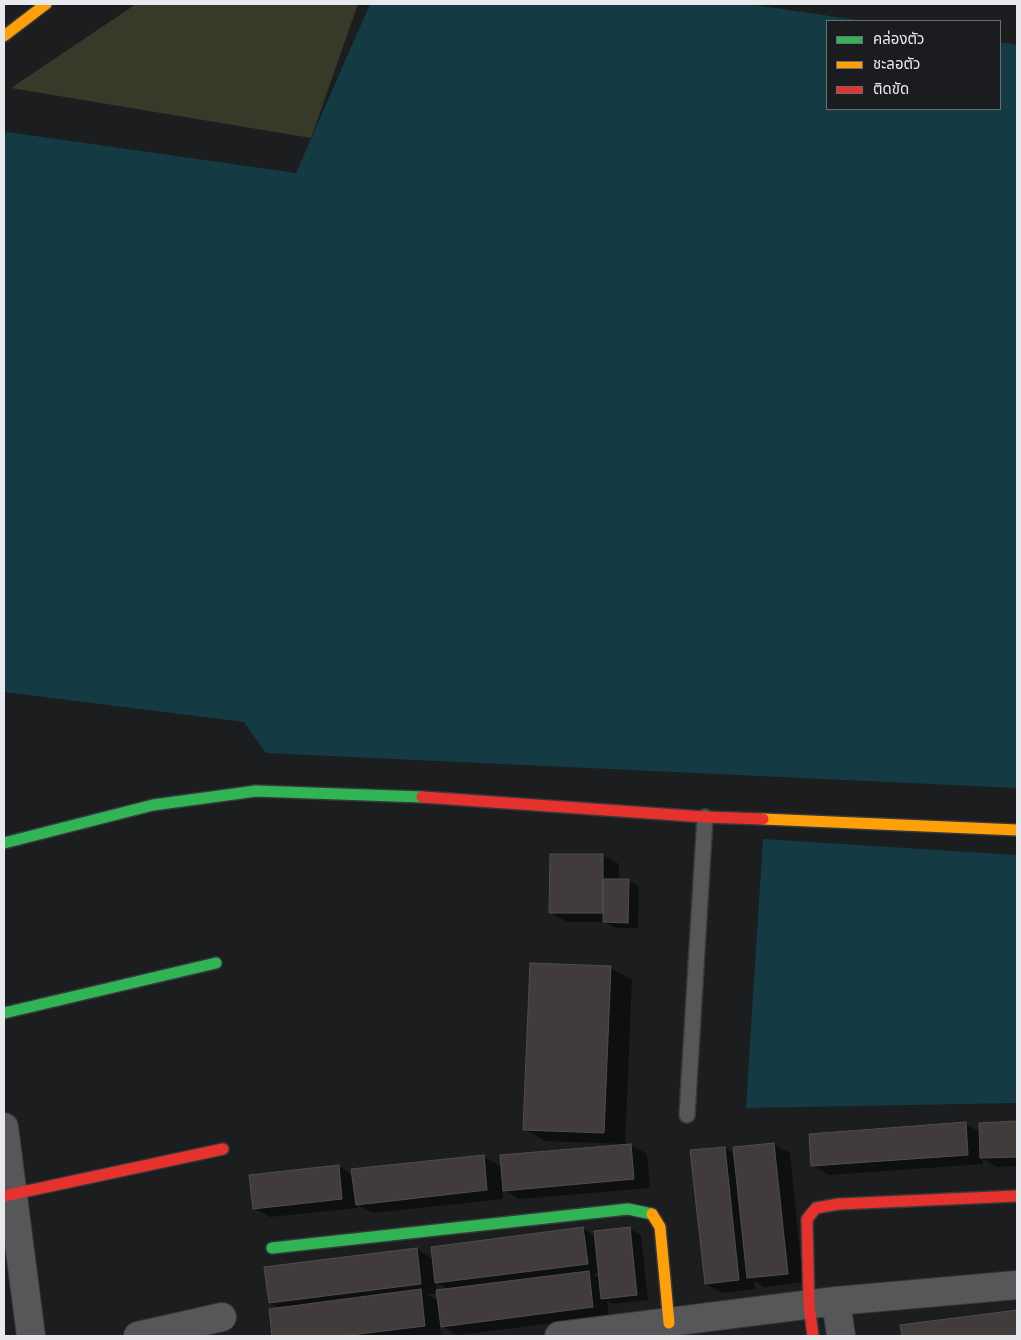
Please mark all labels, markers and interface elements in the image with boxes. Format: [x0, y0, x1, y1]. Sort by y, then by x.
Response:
legend [826, 20, 1001, 110]
text: คล่องตัว [873, 30, 924, 48]
text: ชะลอตัว [873, 55, 920, 73]
text: ติดขัด [873, 80, 909, 98]

